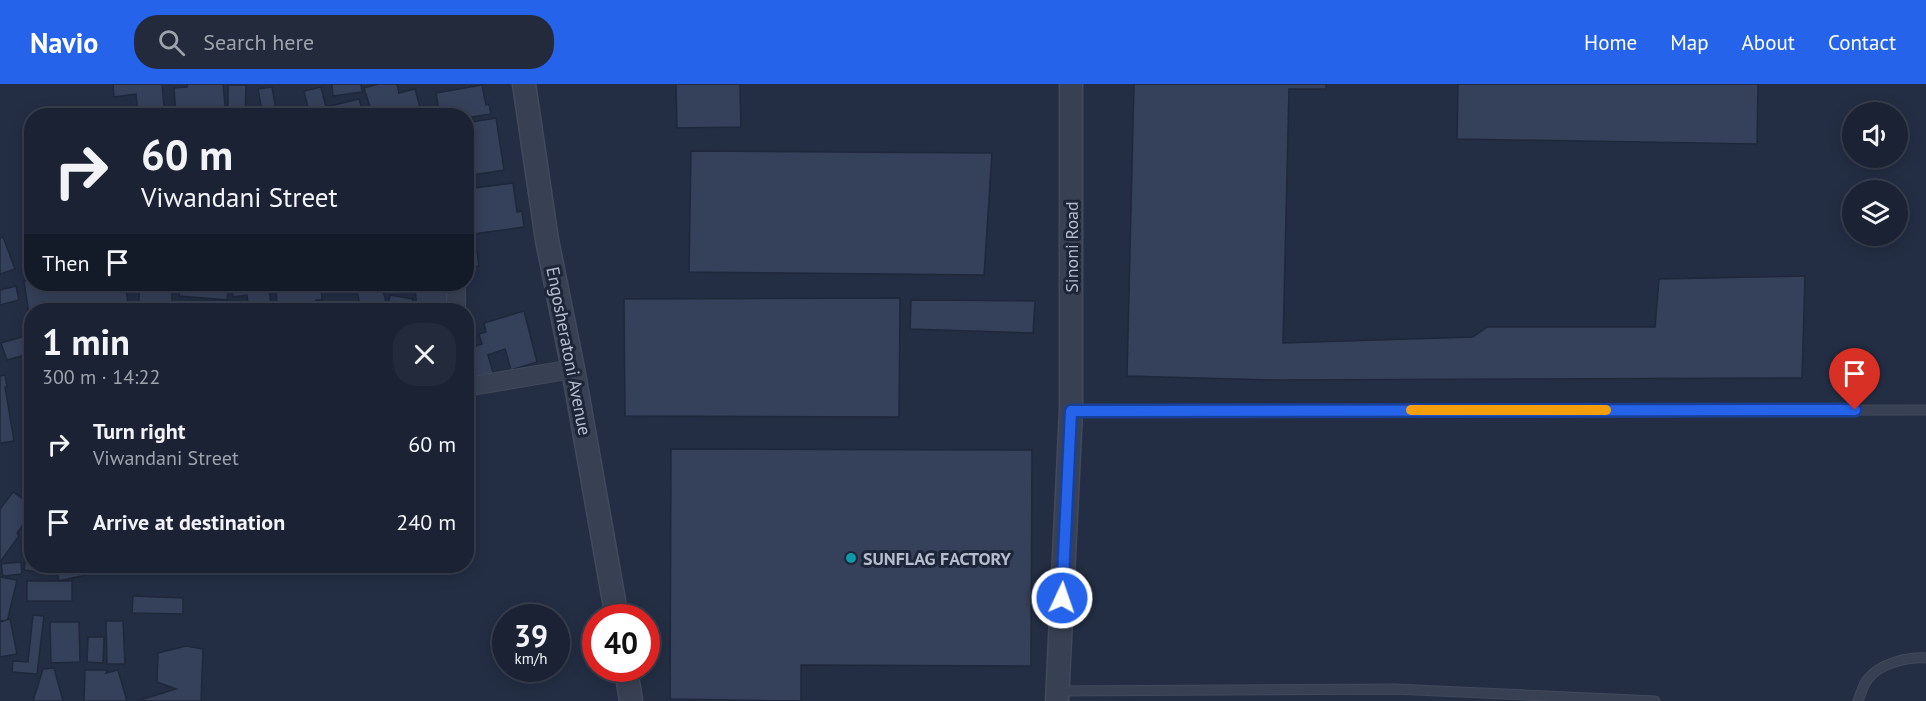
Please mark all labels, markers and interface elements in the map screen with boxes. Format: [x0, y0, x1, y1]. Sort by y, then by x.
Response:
search box [134, 15, 554, 69]
text: Navio [30, 24, 98, 61]
icon: search [155, 26, 188, 59]
text: Search here [203, 28, 314, 56]
text: Home [1584, 29, 1637, 56]
text: Map [1670, 29, 1709, 56]
text: About [1742, 29, 1795, 56]
text: Contact [1828, 29, 1896, 56]
map controls [1842, 102, 1908, 246]
button: sound [1842, 102, 1908, 168]
text: 60 m [141, 127, 233, 182]
icon: right [42, 132, 120, 210]
text: Viwandani Street [141, 180, 338, 214]
button: layers [1842, 180, 1908, 246]
street label: Sinoni Road [1060, 201, 1083, 293]
icon: arrive [101, 246, 134, 279]
text: Then [42, 249, 89, 277]
street label: Engosheratoni Avenue [541, 265, 597, 437]
text: 1 min [42, 318, 130, 365]
button: close [393, 323, 456, 386]
pin [1829, 348, 1880, 410]
icon: arrive [1838, 357, 1871, 390]
text: 300 m · 14:22 [42, 364, 160, 390]
text: Turn right [93, 417, 185, 445]
icon: right [42, 428, 75, 461]
text: 60 m [408, 430, 456, 458]
text: Viwandani Street [93, 445, 239, 471]
icon: arrive [42, 506, 75, 539]
text: Arrive at destination [93, 508, 285, 536]
text: 240 m [396, 508, 456, 536]
place label: SUNFLAG FACTORY [863, 547, 1011, 570]
marker: SUNFLAG FACTORY [844, 551, 858, 565]
position arrow [1030, 566, 1094, 630]
speed limit sign: 40 [582, 604, 660, 682]
text: 39 [514, 616, 548, 655]
text: km/h [515, 649, 547, 668]

